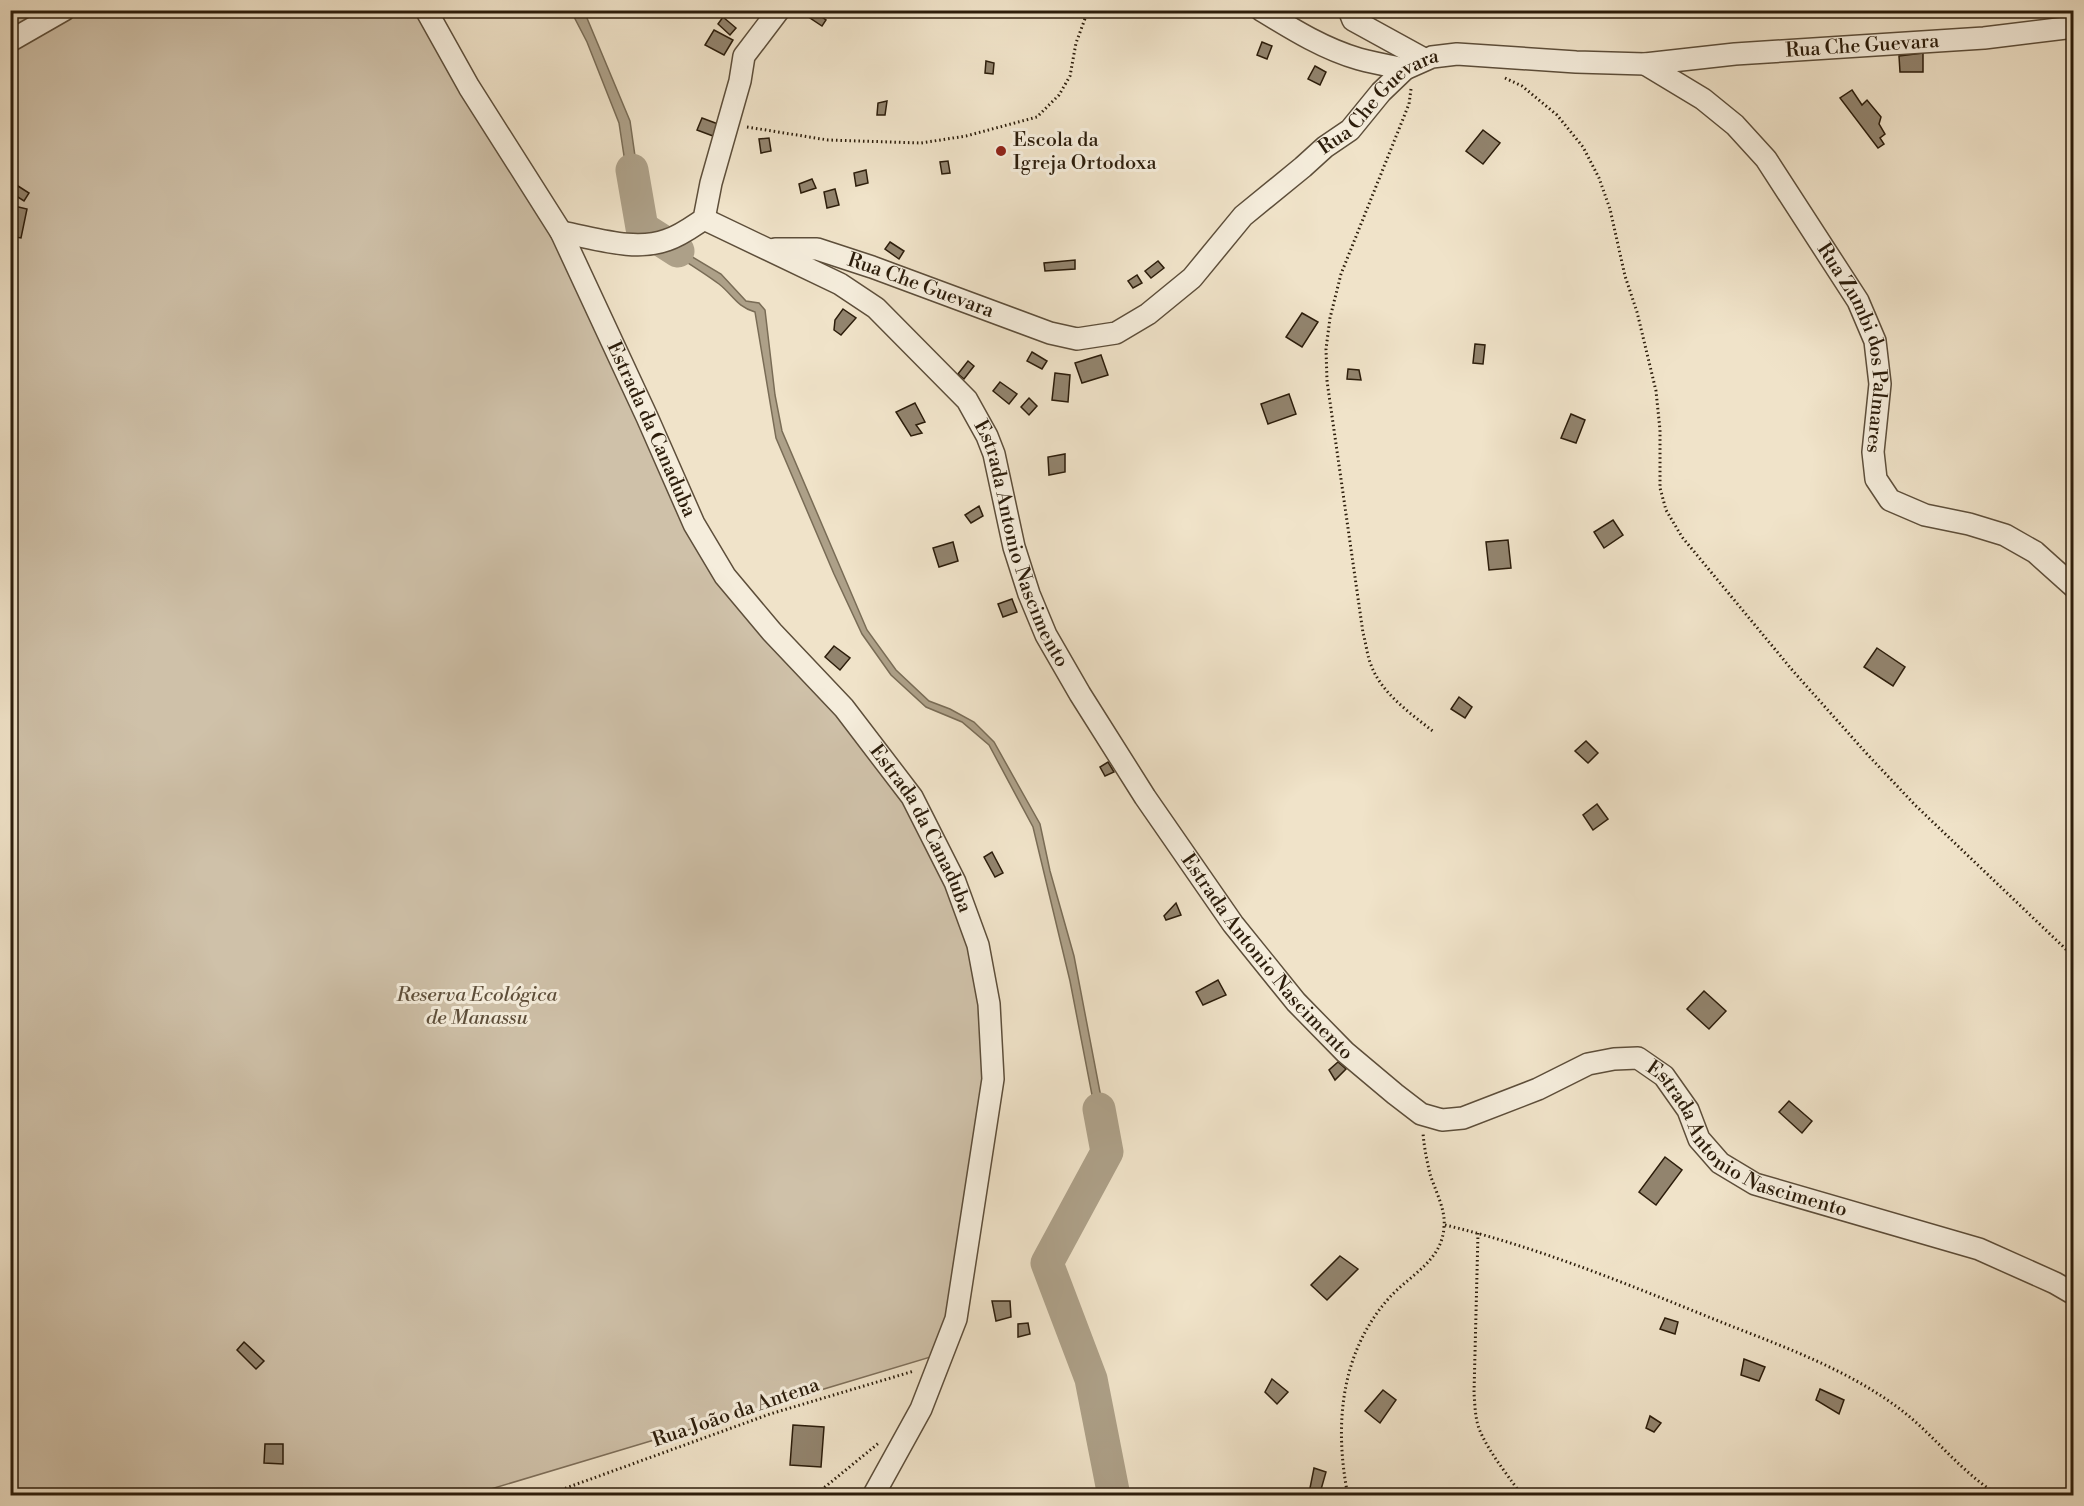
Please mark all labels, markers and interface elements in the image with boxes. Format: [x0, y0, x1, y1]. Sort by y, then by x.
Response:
street label: Rua Che Guevara [1784, 28, 1941, 63]
street label: Rua Che Guevara [1313, 44, 1441, 160]
place label: Escola da Igreja Ortodoxa [1013, 128, 1157, 176]
marker: Escola da Igreja Ortodoxa [994, 144, 1008, 158]
street label: Rua Zumbi dos Palmares [1811, 238, 1893, 454]
street label: Rua Che Guevara [844, 247, 998, 324]
street label: Estrada da Canaduba [601, 337, 702, 522]
street label: Estrada Antonio Nascimento [968, 416, 1074, 672]
street label: Estrada da Canaduba [864, 739, 978, 917]
street label: Estrada Antonio Nascimento [1175, 849, 1358, 1066]
park label: Reserva Ecológica de Manassu [396, 983, 558, 1031]
street label: Estrada Antonio Nascimento [1642, 1055, 1850, 1223]
street label: Rua João da Antena [649, 1372, 824, 1453]

